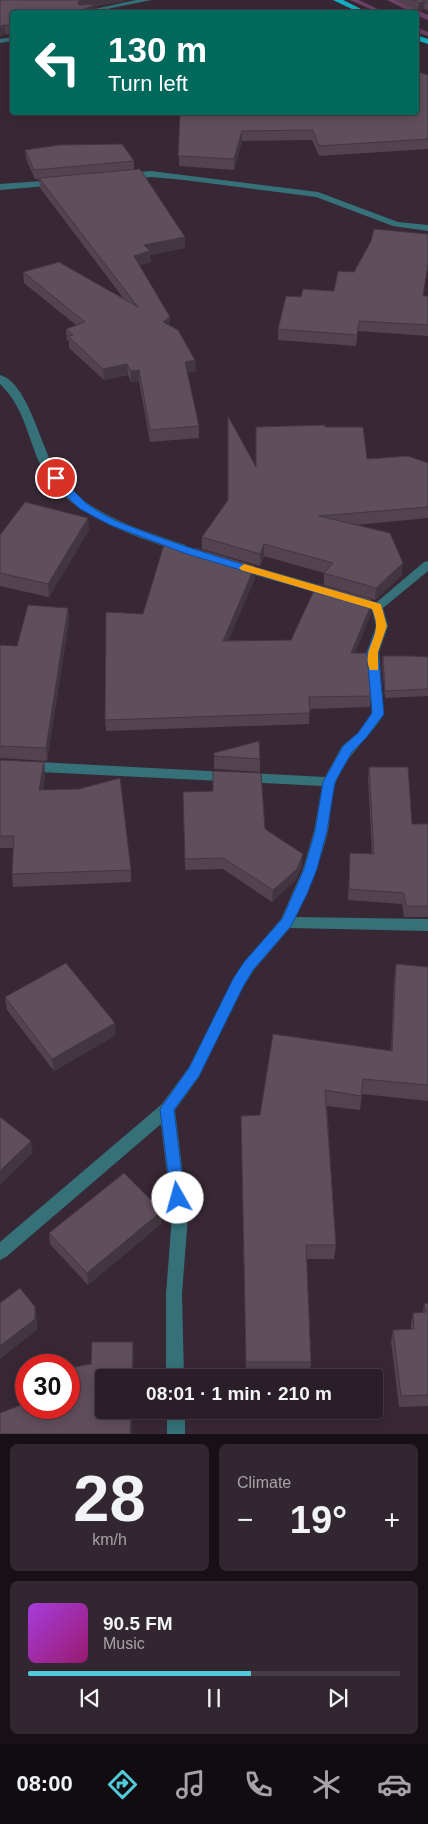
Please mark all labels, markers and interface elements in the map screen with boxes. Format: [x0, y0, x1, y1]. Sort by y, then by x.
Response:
icon: left [25, 30, 90, 95]
text: 130 m [108, 30, 207, 69]
text: Turn left [108, 71, 188, 96]
pin [35, 457, 77, 499]
icon: arrive [42, 464, 70, 492]
position arrow [151, 1171, 203, 1223]
speed limit sign: 30 [15, 1354, 80, 1419]
text: 08:01 · 1 min · 210 m [146, 1383, 332, 1404]
text: 28 [73, 1462, 146, 1535]
text: Climate [237, 1474, 291, 1491]
text: 19° [290, 1499, 347, 1541]
text: − [237, 1504, 253, 1535]
text: + [384, 1504, 400, 1535]
text: km/h [92, 1531, 127, 1548]
text: 90.5 FM [103, 1613, 173, 1634]
text: Music [103, 1635, 145, 1652]
icon: previous [76, 1684, 104, 1712]
icon: pause [200, 1684, 228, 1712]
icon: next [324, 1684, 352, 1712]
icon: directions [105, 1767, 140, 1802]
icon: music [173, 1767, 208, 1802]
icon: phone [241, 1767, 276, 1802]
icon: climate [309, 1767, 344, 1802]
icon: car [377, 1767, 412, 1802]
text: 08:00 [16, 1771, 73, 1796]

